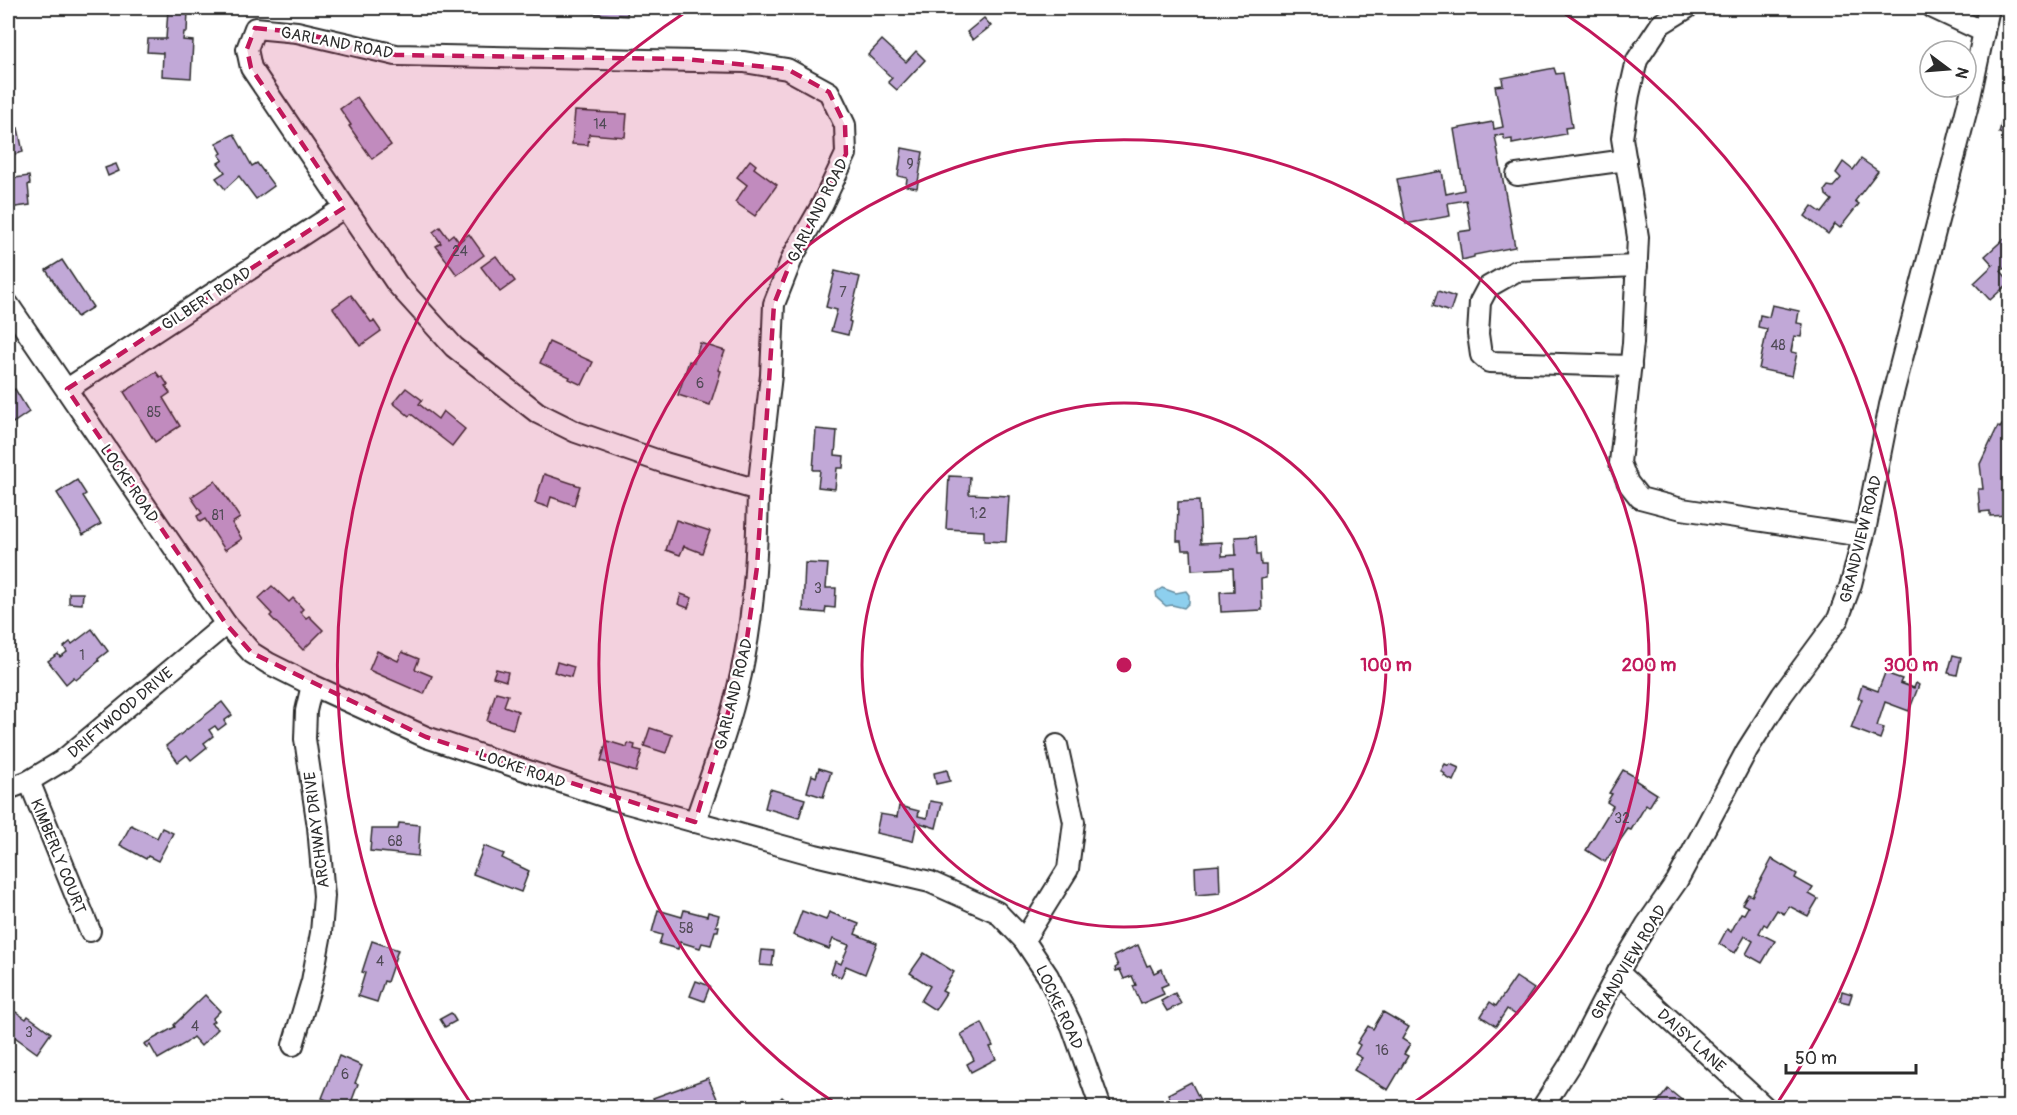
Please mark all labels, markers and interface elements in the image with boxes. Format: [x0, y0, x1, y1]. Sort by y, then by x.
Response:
street label: GARLAND ROAD [279, 22, 395, 64]
north arrow [1918, 39, 1978, 99]
text: N [1950, 65, 1973, 81]
house number: 14 [593, 116, 607, 133]
street label: GARLAND ROAD [783, 155, 853, 266]
house number: 9 [906, 156, 914, 173]
house number: 24 [452, 243, 468, 260]
street label: GILBERT ROAD [158, 262, 255, 335]
house number: 7 [839, 284, 847, 301]
house number: 48 [1770, 337, 1786, 354]
house number: 6 [696, 375, 704, 392]
house number: 85 [147, 404, 161, 421]
street label: LOCKE ROAD [96, 441, 163, 527]
street label: GRANDVIEW ROAD [1835, 474, 1886, 605]
house number: 1;2 [969, 505, 987, 522]
house number: 81 [212, 507, 224, 524]
house number: 3 [814, 580, 822, 597]
street label: GARLAND ROAD [710, 637, 757, 752]
house number: 1 [79, 647, 85, 664]
text: 100 m [1360, 654, 1412, 677]
text: 200 m [1622, 654, 1676, 677]
text: 300 m [1884, 654, 1938, 677]
centre of rings [1114, 655, 1134, 675]
street label: DRIFTWOOD DRIVE [64, 663, 177, 763]
street label: LOCKE ROAD [476, 745, 568, 793]
street label: ARCHWAY DRIVE [300, 770, 334, 889]
street label: KIMBERLY COURT [26, 796, 90, 917]
house number: 32 [1614, 810, 1630, 827]
house number: 68 [387, 833, 403, 850]
street label: GRANDVIEW ROAD [1587, 901, 1671, 1024]
house number: 58 [679, 920, 693, 937]
house number: 4 [376, 953, 384, 970]
street label: LOCKE ROAD [1031, 962, 1087, 1053]
street label: DAISY LANE [1653, 1005, 1730, 1077]
house number: 4 [191, 1018, 199, 1035]
house number: 3 [25, 1024, 33, 1041]
scale bar [1786, 1037, 1916, 1075]
house number: 16 [1375, 1042, 1389, 1059]
text: 50 m [1795, 1047, 1837, 1070]
house number: 6 [341, 1066, 349, 1083]

